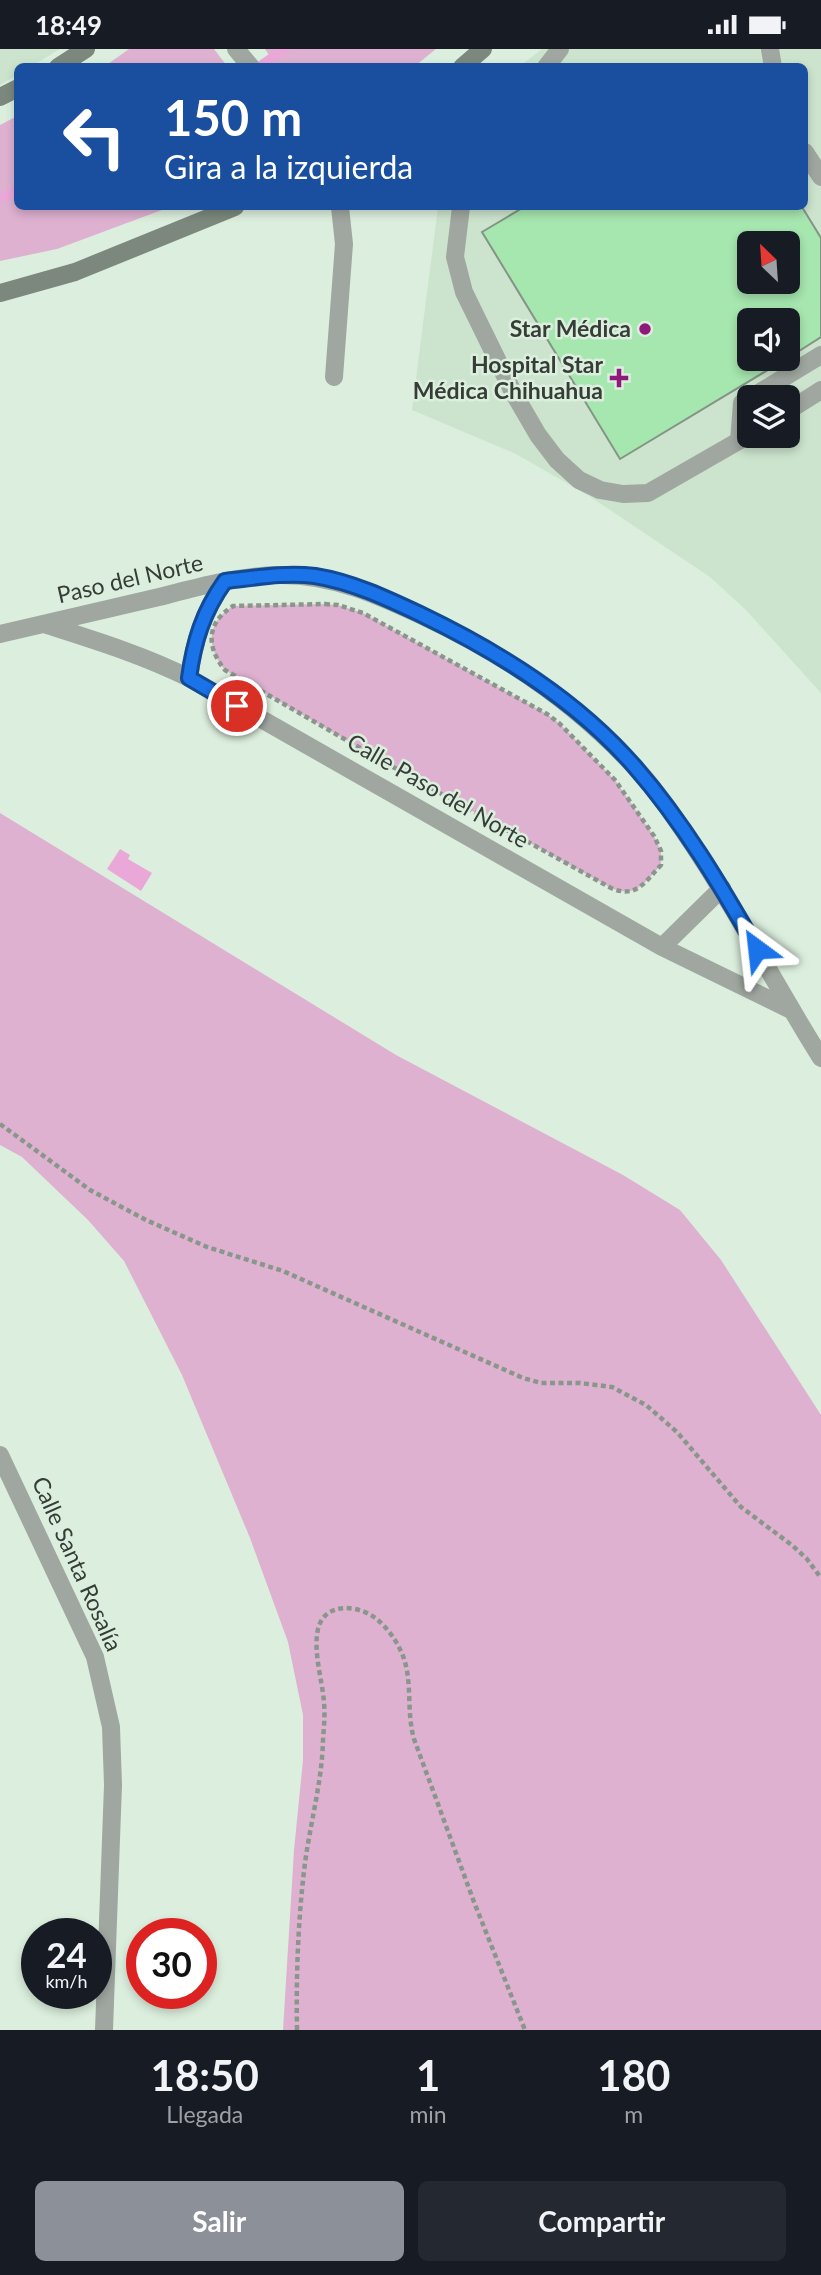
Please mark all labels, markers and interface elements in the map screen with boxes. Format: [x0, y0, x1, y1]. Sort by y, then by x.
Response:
text: 18:49 [35, 9, 102, 41]
text: 150 m [164, 88, 302, 146]
icon: left [49, 91, 140, 182]
text: Gira a la izquierda [164, 147, 413, 186]
north arrow [737, 231, 800, 294]
map controls [737, 231, 800, 448]
button: sound [737, 308, 800, 371]
place label: Star Médica [510, 314, 631, 342]
marker: Star Médica [637, 321, 653, 337]
place label: Hospital Star Médica Chihuahua [413, 350, 603, 404]
marker: Hospital Star Médica Chihuahua [609, 368, 629, 388]
button: layers [737, 385, 800, 448]
street label: Paso del Norte [54, 548, 206, 608]
pin [207, 676, 267, 736]
icon: arrive [218, 687, 256, 725]
street label: Calle Paso del Norte [343, 727, 534, 853]
position arrow [720, 912, 794, 986]
street label: Calle Santa Rosalía [27, 1472, 129, 1655]
speed limit sign: 30 [126, 1918, 217, 2009]
text: 24 [46, 1933, 87, 1975]
text: km/h [45, 1970, 88, 1992]
text: 18:50 [151, 2050, 259, 2100]
text: 1 [416, 2050, 440, 2100]
text: 180 [597, 2050, 670, 2100]
text: Llegada [166, 2100, 243, 2128]
text: min [409, 2100, 447, 2128]
text: m [624, 2100, 643, 2128]
button: Salir [35, 2181, 404, 2261]
button: Compartir [418, 2181, 786, 2261]

